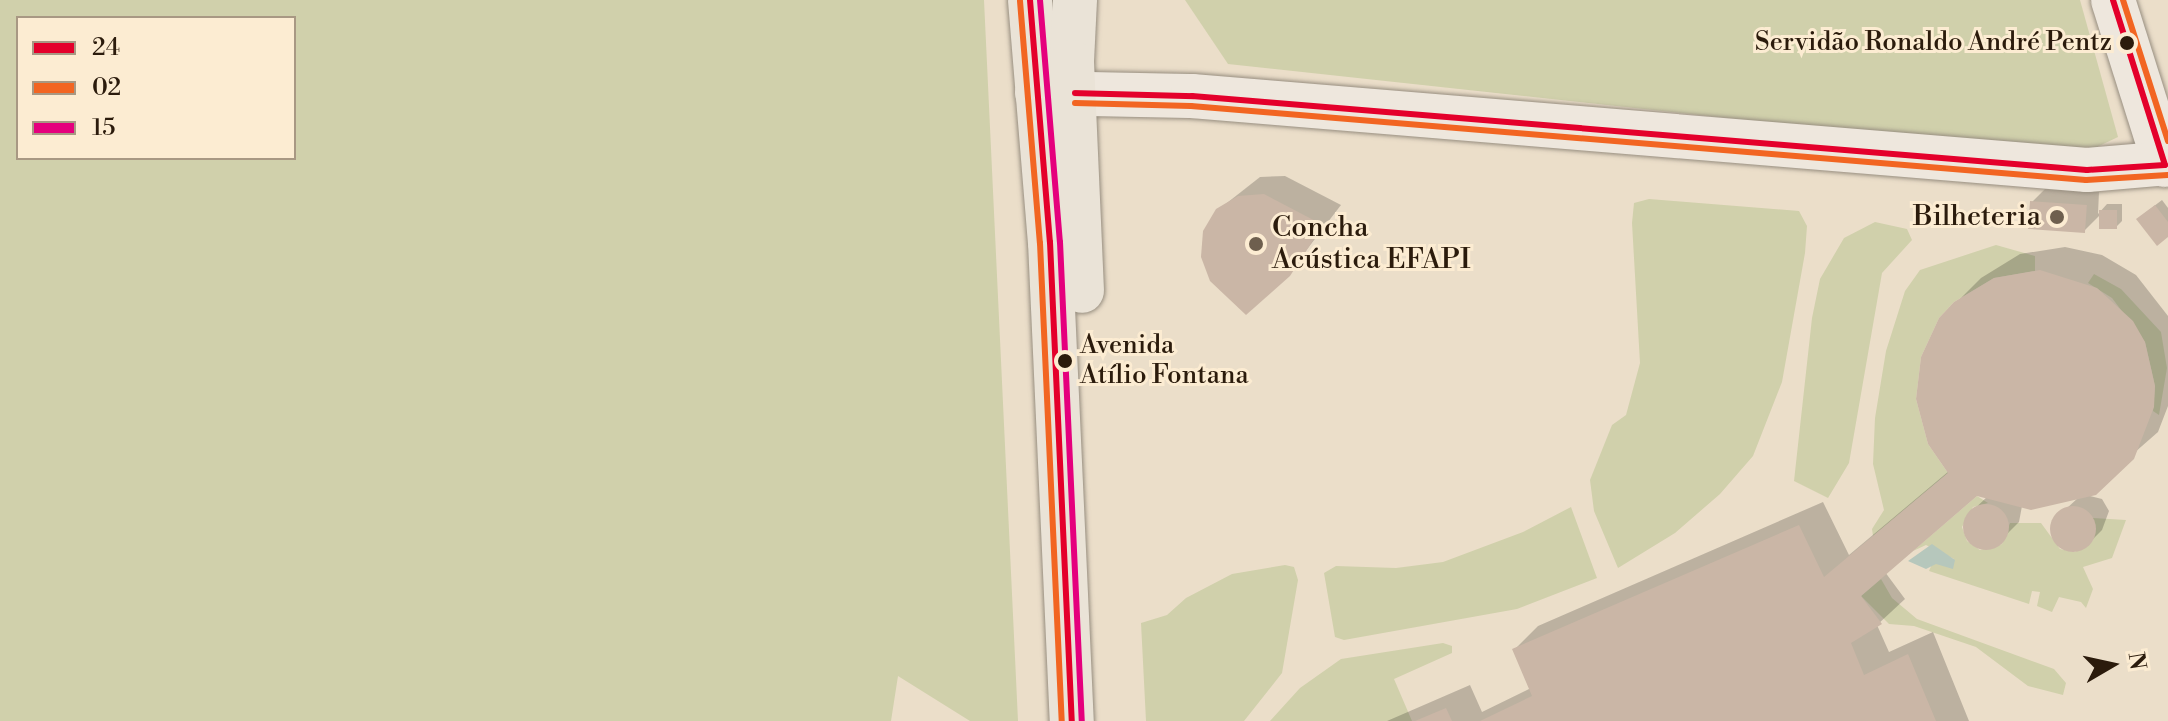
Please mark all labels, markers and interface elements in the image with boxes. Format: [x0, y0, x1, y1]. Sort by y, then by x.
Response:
legend [16, 16, 296, 160]
place label: Servidão Ronaldo André Pentz [1755, 27, 2112, 59]
text: 24 [92, 33, 120, 63]
marker: Servidão Ronaldo André Pentz [2119, 35, 2135, 51]
text: 02 [92, 73, 121, 103]
text: 15 [92, 113, 116, 143]
place label: Bilheteria [1913, 200, 2041, 234]
marker: Bilheteria [2048, 208, 2066, 226]
place label: Concha Acústica EFAPI [1272, 211, 1471, 277]
marker: Concha Acústica EFAPI [1247, 235, 1265, 253]
place label: Avenida Atílio Fontana [1080, 330, 1249, 392]
marker: Avenida Atílio Fontana [1057, 353, 1073, 369]
north arrow [2072, 625, 2152, 705]
text: N [2122, 650, 2151, 672]

